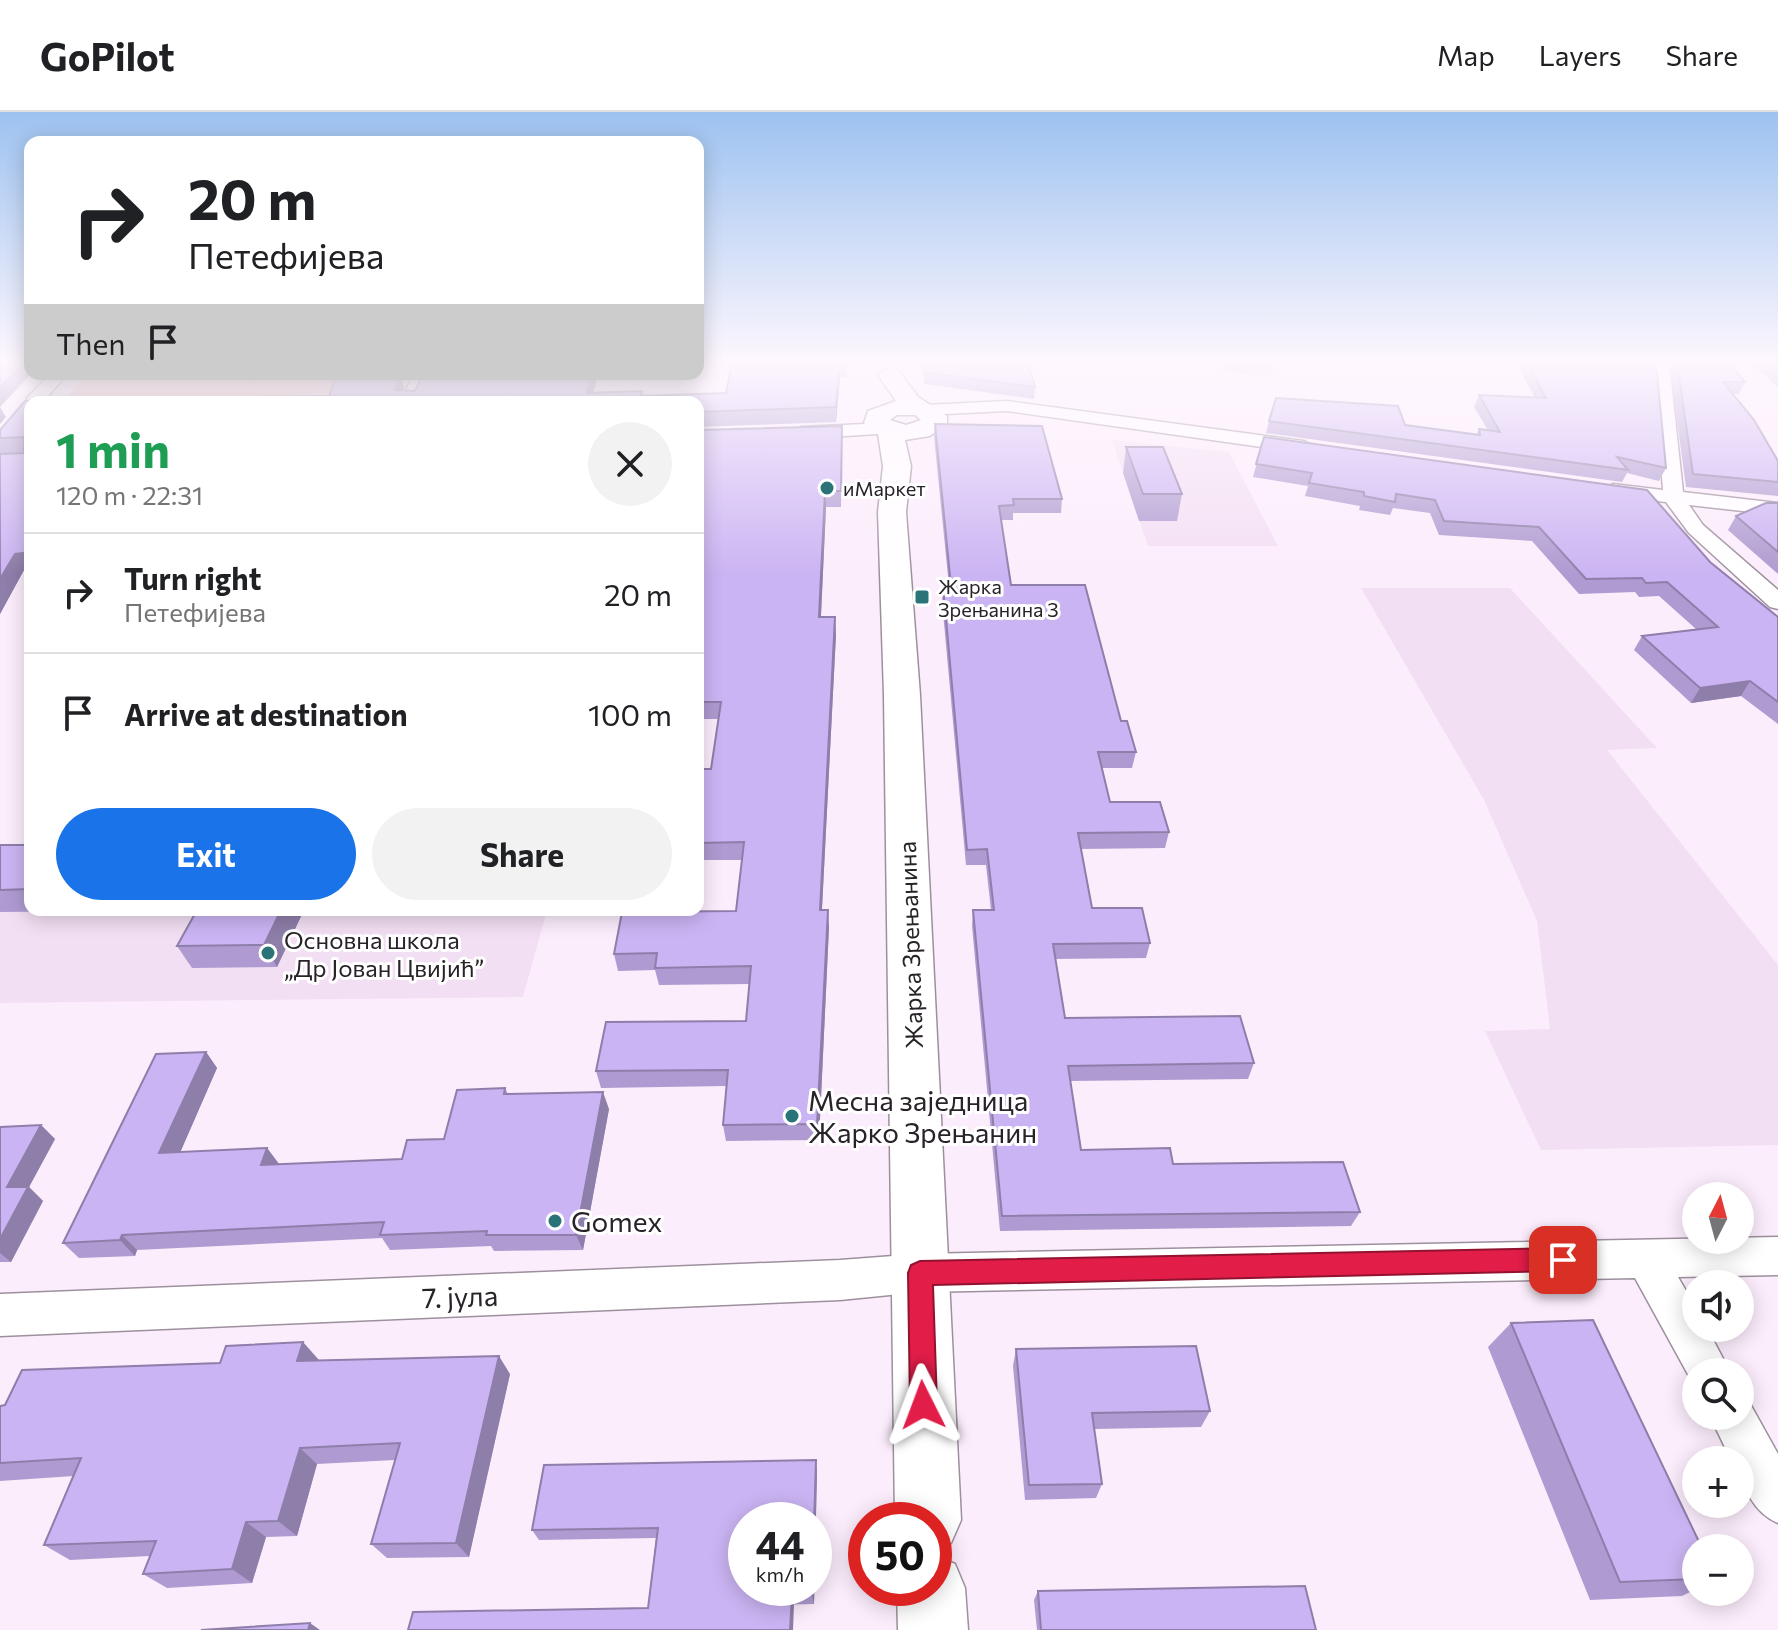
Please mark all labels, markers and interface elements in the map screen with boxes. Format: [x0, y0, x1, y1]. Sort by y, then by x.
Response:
text: GoPilot [40, 32, 175, 79]
text: Map [1437, 38, 1495, 72]
text: Layers [1539, 38, 1621, 72]
text: Share [1665, 38, 1738, 72]
text: 20 m [188, 163, 316, 232]
icon: right [56, 168, 160, 272]
text: Петефијева [188, 232, 385, 276]
icon: arrive [141, 320, 185, 364]
text: Then [56, 324, 125, 361]
text: 1 min [56, 419, 170, 478]
button: close [588, 422, 672, 506]
place label: иМаркет [843, 476, 926, 500]
text: 120 m · 22:31 [56, 479, 203, 510]
marker: иМаркет [818, 479, 836, 497]
text: Turn right [124, 559, 261, 596]
icon: right [56, 571, 100, 615]
place label: Жарка Зрењанина 3 [938, 574, 1059, 621]
text: 20 m [604, 575, 672, 612]
marker: Жарка Зрењанина 3 [913, 588, 931, 606]
text: Петефијева [124, 596, 266, 627]
icon: arrive [56, 691, 100, 735]
text: Arrive at destination [124, 695, 408, 732]
text: 100 m [588, 695, 672, 732]
button: Exit [56, 808, 356, 900]
button: Share [372, 808, 672, 900]
street label: Жарка Зрењанина [892, 841, 928, 1049]
place label: Основна школа „Др Јован Цвијић” [284, 925, 484, 982]
marker: Основна школа „Др Јован Цвијић” [259, 944, 277, 962]
place label: Месна заједница Жарко Зрењанин [808, 1083, 1037, 1149]
marker: Месна заједница Жарко Зрењанин [783, 1107, 801, 1125]
north arrow [1682, 1182, 1754, 1254]
map controls [1682, 1182, 1754, 1606]
place label: Gomex [571, 1204, 662, 1238]
marker: Gomex [546, 1212, 564, 1230]
pin [1529, 1226, 1597, 1294]
icon: arrive [1541, 1238, 1585, 1282]
button: sound [1682, 1270, 1754, 1342]
street label: 7. јула [421, 1278, 499, 1314]
button: search [1682, 1358, 1754, 1430]
position arrow [881, 1363, 965, 1447]
button: + [1682, 1446, 1754, 1518]
speed limit sign: 50 [848, 1502, 952, 1606]
text: 44 [755, 1519, 805, 1568]
button: − [1682, 1534, 1754, 1606]
text: km/h [756, 1562, 804, 1586]

